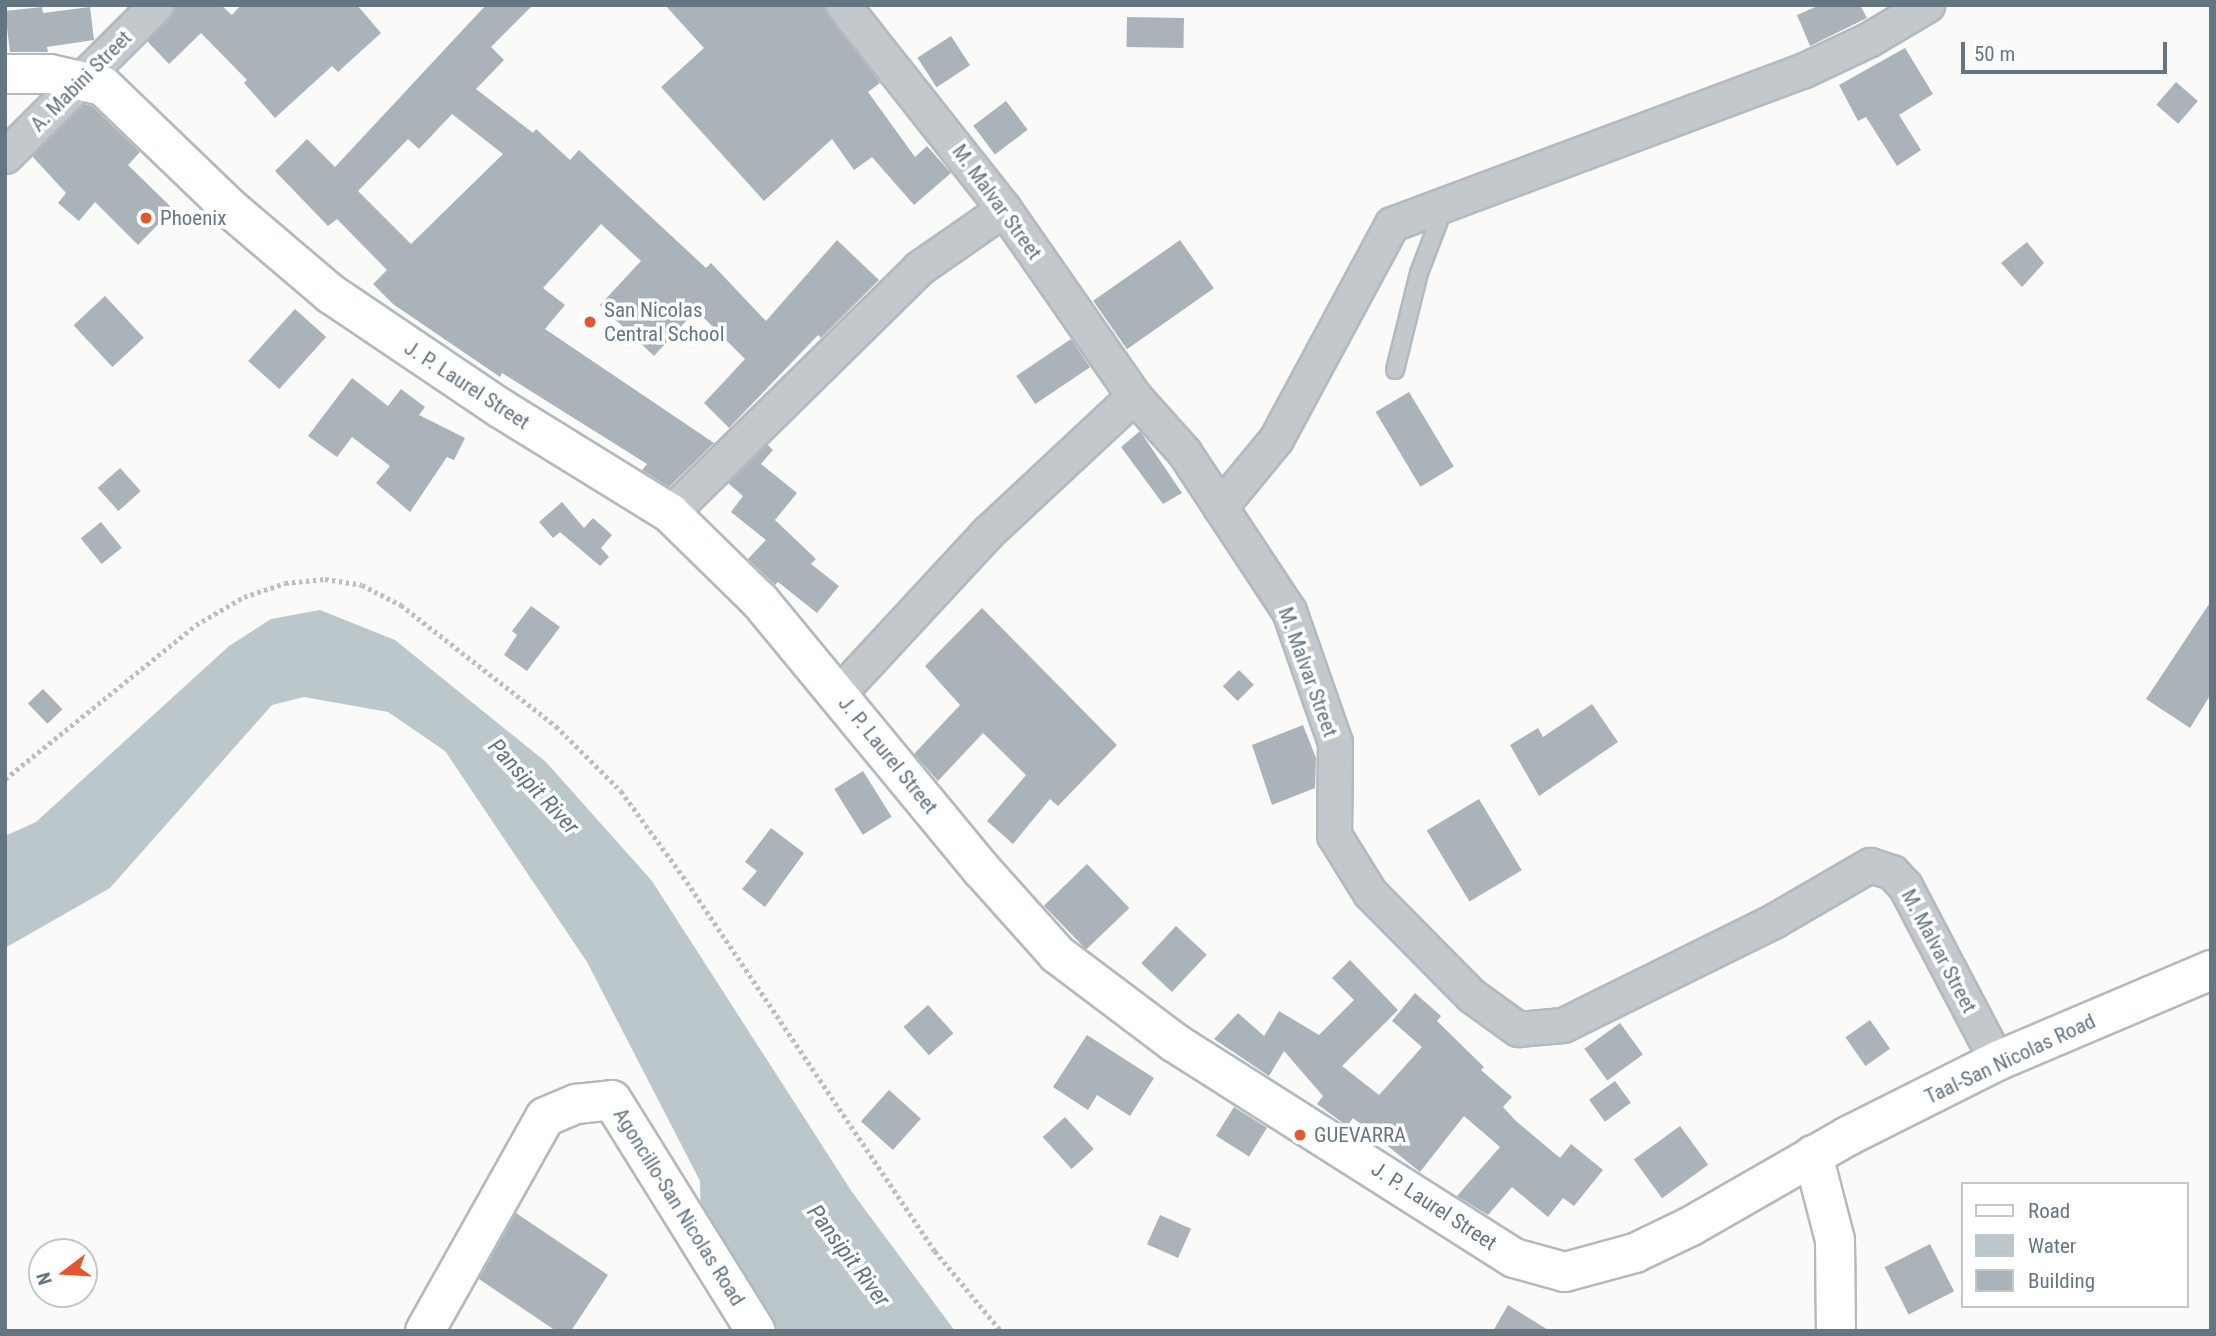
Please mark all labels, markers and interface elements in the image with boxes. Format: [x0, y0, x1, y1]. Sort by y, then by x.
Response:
street label: A. Mabini Street [25, 25, 137, 137]
scale bar [1964, 28, 2170, 72]
text: 50 m [1974, 42, 2015, 66]
street label: M. Malvar Street [947, 139, 1047, 265]
place label: Phoenix [160, 205, 226, 231]
marker: Phoenix [138, 210, 154, 226]
place label: San Nicolas Central School [604, 297, 724, 347]
marker: San Nicolas Central School [582, 314, 598, 330]
street label: J. P. Laurel Street [400, 335, 534, 435]
street label: M. Malvar Street [1273, 604, 1343, 740]
street label: J. P. Laurel Street [833, 691, 943, 819]
water label: Pansipit River [482, 733, 584, 841]
street label: M. Malvar Street [1896, 885, 1982, 1017]
street label: Taal-San Nicolas Road [1921, 1008, 2099, 1110]
street label: Agoncillo-San Nicolas Road [608, 1103, 750, 1311]
place label: GUEVARRA [1314, 1122, 1406, 1148]
marker: GUEVARRA [1292, 1127, 1308, 1143]
street label: J. P. Laurel Street [1367, 1156, 1501, 1256]
legend [1960, 1182, 2188, 1308]
text: Road [2028, 1199, 2070, 1223]
water label: Pansipit River [801, 1200, 895, 1312]
text: Water [2028, 1234, 2076, 1258]
north arrow [28, 1238, 98, 1308]
text: Building [2028, 1269, 2095, 1293]
text: N [32, 1270, 57, 1288]

